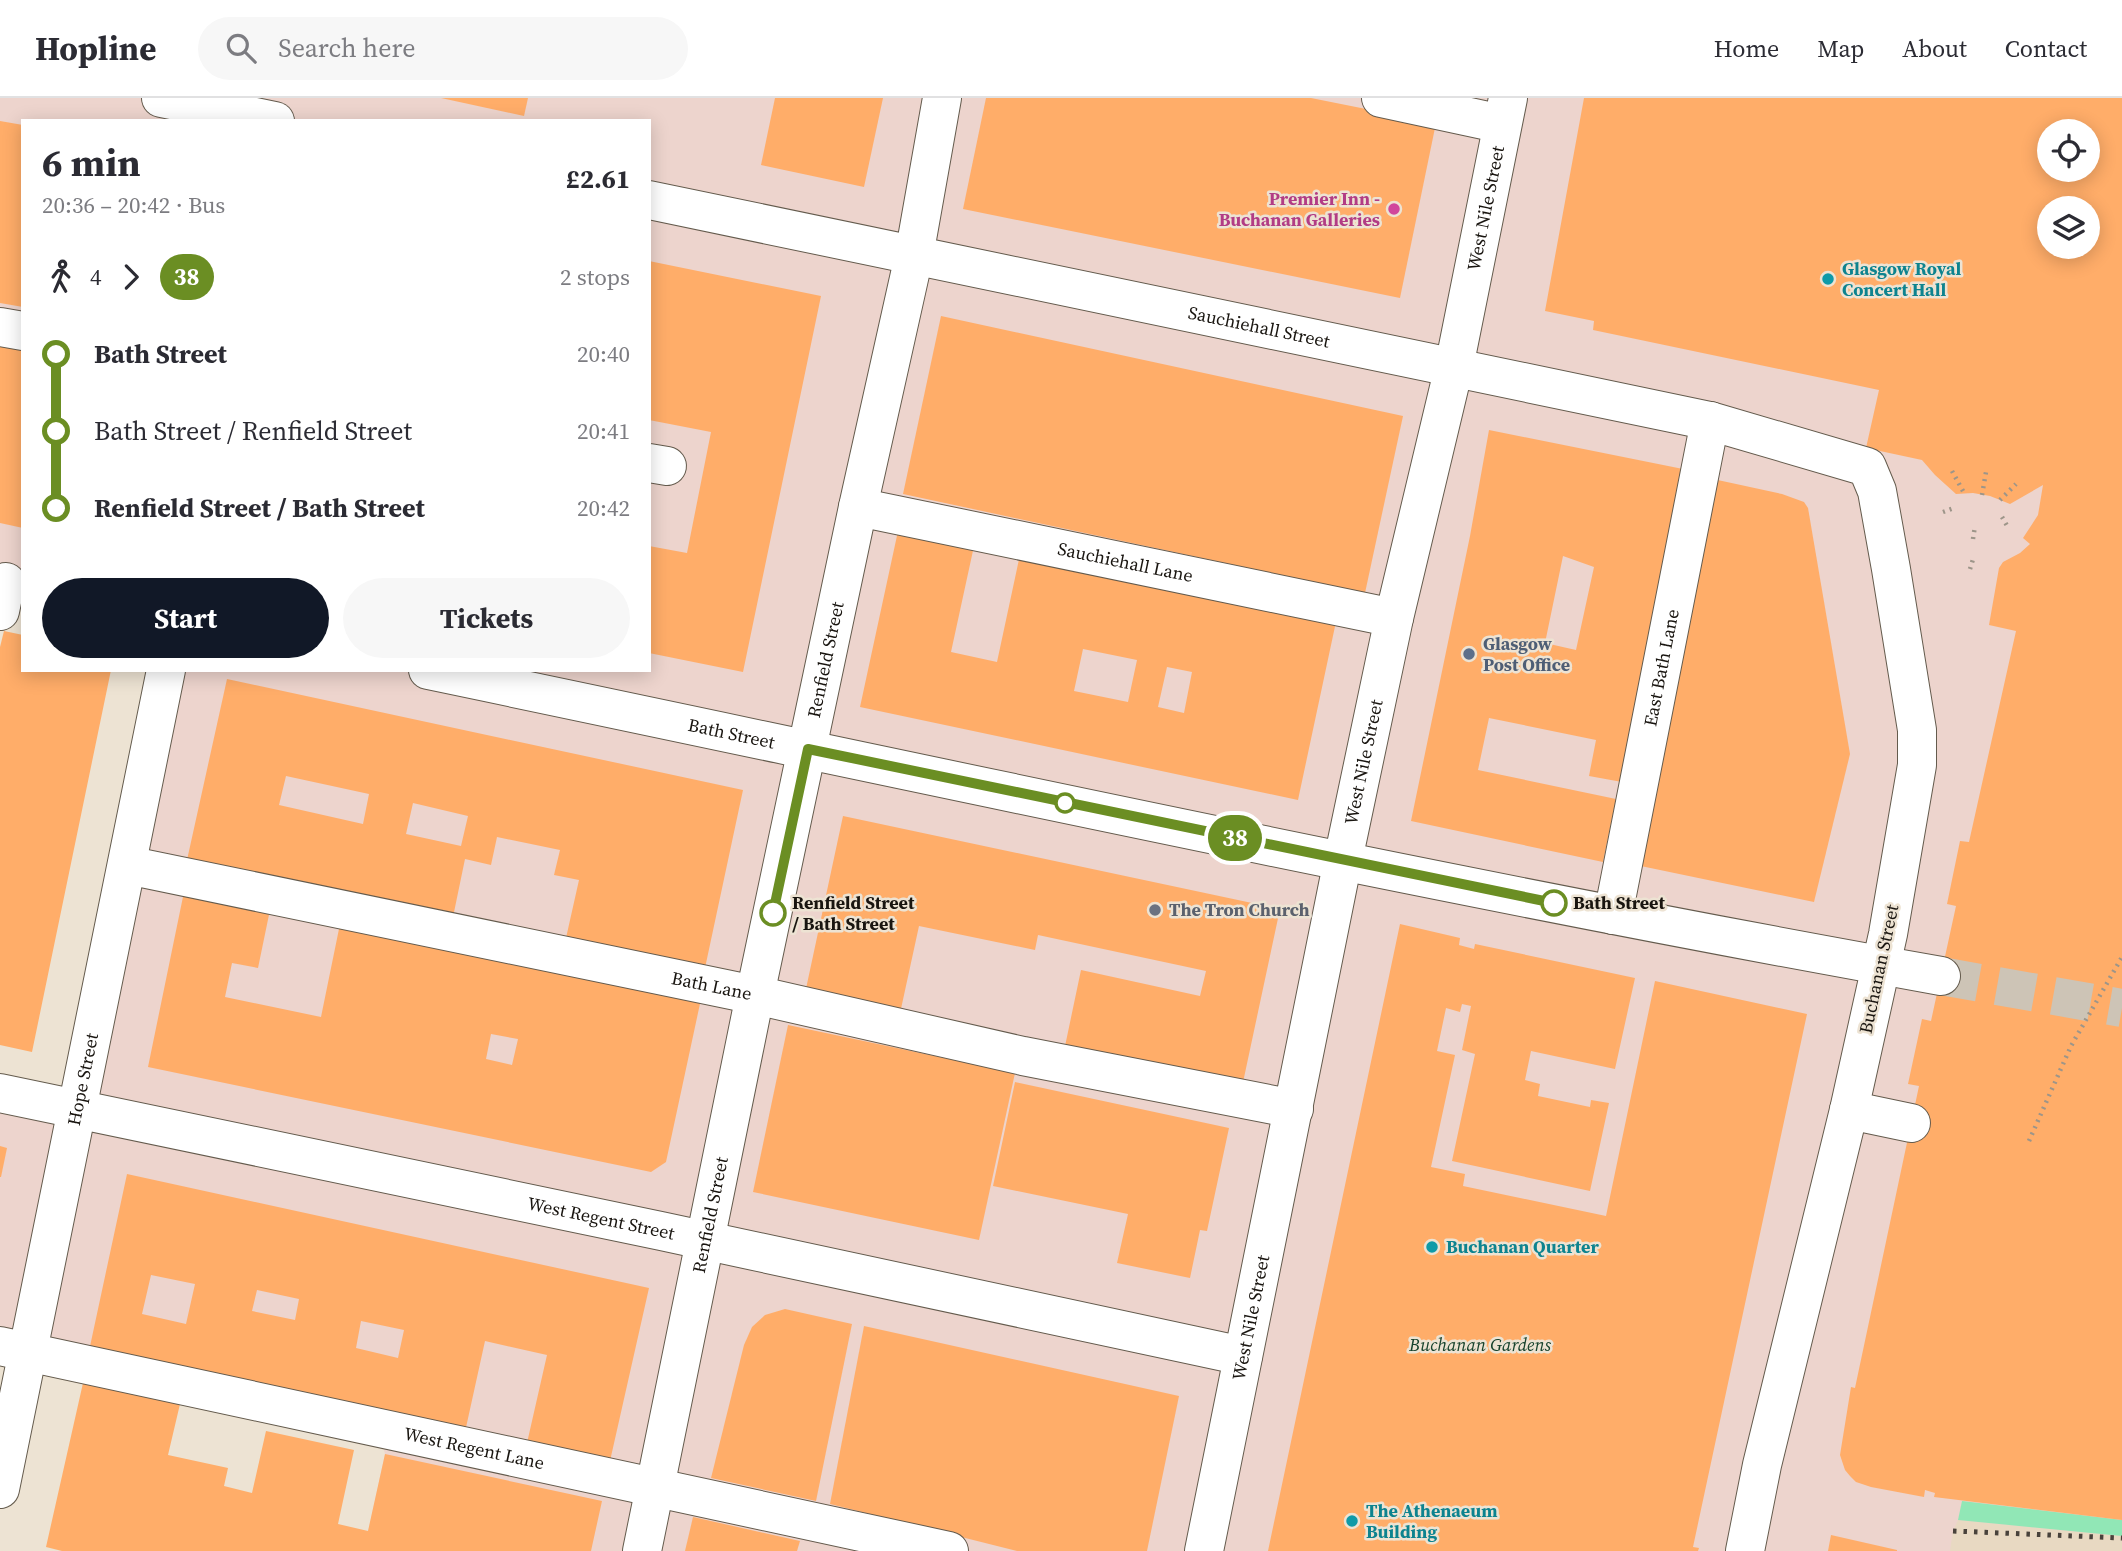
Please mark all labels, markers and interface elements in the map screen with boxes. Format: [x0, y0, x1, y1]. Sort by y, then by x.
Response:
search box [198, 17, 688, 80]
text: Hopline [35, 26, 156, 71]
icon: search [222, 29, 260, 67]
text: Search here [278, 30, 415, 66]
text: Home [1714, 32, 1779, 65]
text: Map [1817, 32, 1864, 65]
text: About [1902, 32, 1967, 65]
text: Contact [2005, 32, 2087, 65]
map controls [2037, 119, 2100, 259]
button: locate [2037, 119, 2100, 182]
text: 6 min [42, 137, 141, 189]
street label: West Nile Street [1461, 143, 1510, 273]
text: £2.61 [566, 161, 630, 197]
place label: Premier Inn - Buchanan Galleries [1219, 186, 1380, 232]
text: 20:36 – 20:42 · Bus [42, 189, 225, 221]
button: layers [2037, 196, 2100, 259]
marker: Premier Inn - Buchanan Galleries [1386, 201, 1402, 217]
place label: Glasgow Royal Concert Hall [1842, 256, 1962, 302]
icon: walk [42, 258, 80, 296]
icon: forward [112, 258, 150, 296]
text: 38 [174, 260, 200, 293]
text: 4 [90, 261, 102, 293]
text: 2 stops [560, 261, 630, 293]
marker: Glasgow Royal Concert Hall [1820, 271, 1836, 287]
street label: Sauchiehall Street [1186, 300, 1332, 354]
text: Bath Street [94, 336, 227, 372]
text: 20:40 [577, 338, 630, 370]
text: Bath Street / Renfield Street [94, 413, 412, 449]
text: 20:41 [577, 415, 630, 447]
text: Renfield Street / Bath Street [94, 490, 425, 526]
text: 20:42 [577, 492, 630, 524]
street label: Sauchiehall Lane [1056, 536, 1195, 588]
button: Start [42, 578, 329, 658]
button: Tickets [343, 578, 630, 658]
street label: Renfield Street [801, 599, 850, 720]
street label: East Bath Lane [1637, 607, 1685, 729]
place label: Glasgow Post Office [1483, 631, 1570, 677]
marker: Glasgow Post Office [1461, 646, 1477, 662]
street label: West Nile Street [1338, 697, 1389, 827]
street label: Bath Street [686, 712, 777, 755]
unlabelled marker [1055, 793, 1075, 813]
line badge: 38 [1204, 815, 1266, 861]
text: 38 [1222, 821, 1248, 854]
place label: Renfield Street / Bath Street [792, 890, 915, 936]
marker: Bath Street [1541, 890, 1567, 916]
place label: Bath Street [1573, 890, 1665, 915]
place label: The Tron Church [1169, 897, 1310, 922]
marker: Renfield Street / Bath Street [760, 900, 786, 926]
marker: The Tron Church [1147, 902, 1163, 918]
street label: Buchanan Street [1853, 902, 1904, 1036]
street label: Bath Lane [669, 965, 754, 1006]
street label: Hope Street [61, 1031, 104, 1128]
street label: Renfield Street [686, 1154, 734, 1275]
street label: West Regent Street [525, 1190, 677, 1246]
place label: Buchanan Quarter [1446, 1234, 1599, 1259]
marker: Buchanan Quarter [1424, 1239, 1440, 1255]
street label: West Nile Street [1226, 1253, 1275, 1382]
park label: Buchanan Gardens [1408, 1332, 1551, 1357]
street label: West Regent Lane [402, 1421, 547, 1475]
place label: The Athenaeum Building [1366, 1498, 1498, 1544]
marker: The Athenaeum Building [1344, 1513, 1360, 1529]

